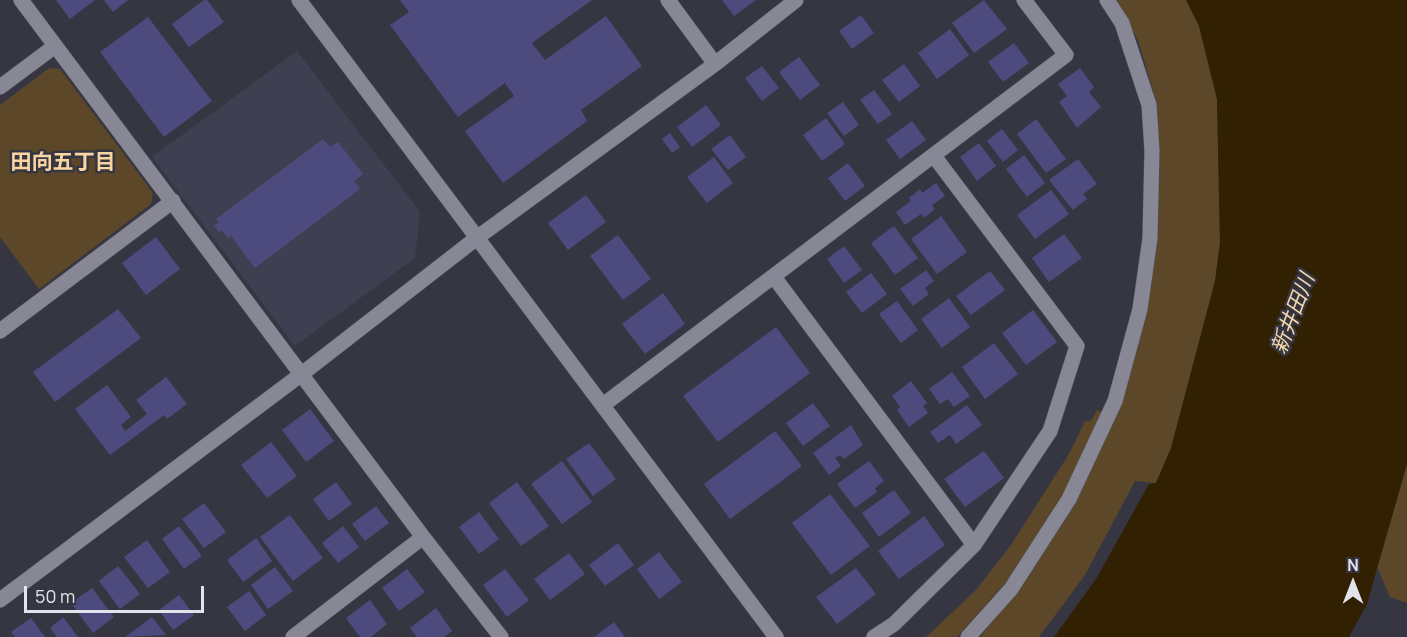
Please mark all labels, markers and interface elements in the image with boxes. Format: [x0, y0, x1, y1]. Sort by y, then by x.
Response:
district label: 田向五丁目 [11, 150, 115, 176]
water label: 新井田川 [1267, 270, 1321, 358]
north arrow [1323, 553, 1383, 613]
text: N [1347, 554, 1359, 576]
scale bar [27, 574, 207, 612]
text: 50 m [35, 584, 75, 608]

